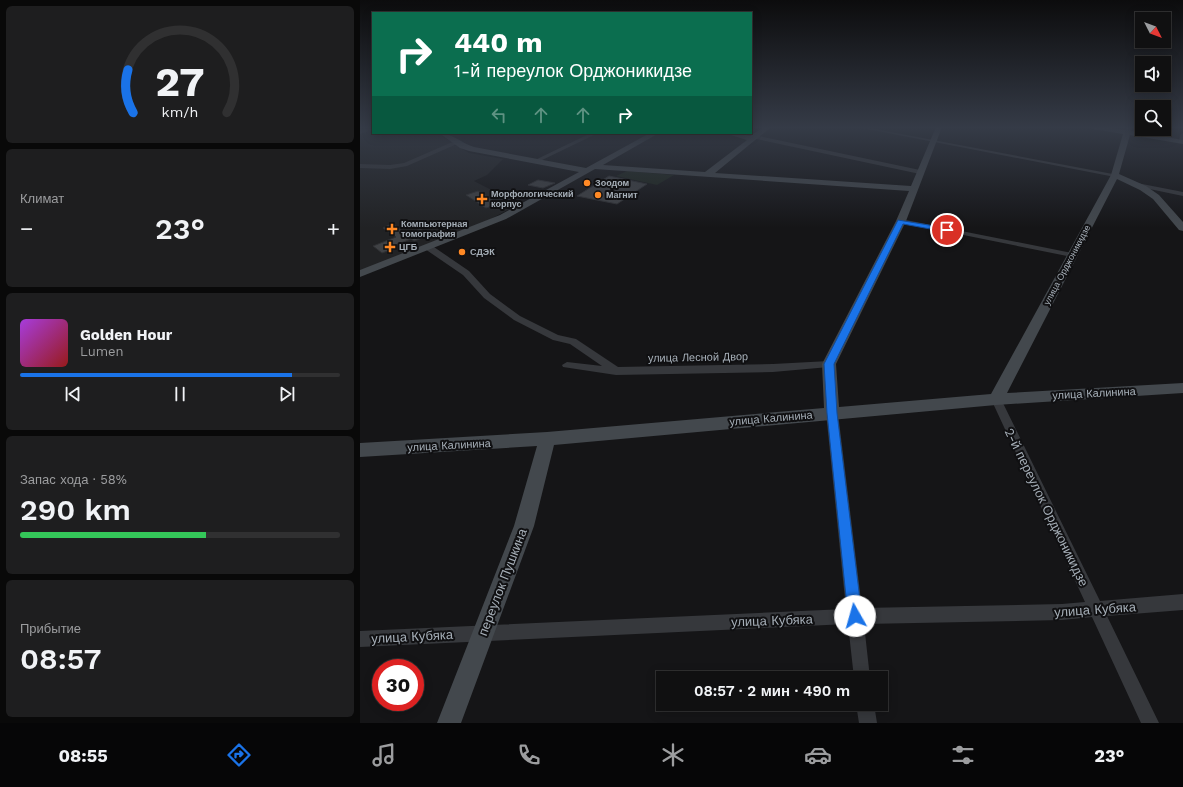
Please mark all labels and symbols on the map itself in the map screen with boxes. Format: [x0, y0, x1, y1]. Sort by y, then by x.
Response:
north arrow [1135, 12, 1171, 48]
marker: Зоодом [582, 178, 592, 188]
place label: Зоодом [595, 178, 630, 188]
place label: Морфологический корпус [491, 189, 574, 209]
marker: Магнит [593, 190, 603, 200]
place label: Магнит [606, 190, 638, 200]
marker: Морфологический корпус [476, 193, 488, 205]
pin [930, 213, 964, 247]
place label: Компьютерная томография [401, 219, 468, 239]
marker: Компьютерная томография [386, 223, 398, 235]
street label: улица Орджоникидзе [1042, 223, 1092, 307]
marker: ЦГБ [384, 241, 396, 253]
place label: ЦГБ [399, 242, 418, 252]
marker: СДЭК [457, 247, 467, 257]
place label: СДЭК [470, 247, 495, 257]
street label: улица Лесной Двор [648, 350, 748, 365]
street label: улица Калинина [1052, 385, 1137, 402]
street label: улица Калинина [729, 408, 814, 429]
street label: 2-й переулок Орджоникидзе [1002, 426, 1091, 589]
street label: улица Калинина [407, 437, 492, 454]
street label: переулок Пушкина [475, 526, 530, 638]
position arrow [834, 595, 876, 637]
street label: улица Кубяка [1054, 599, 1137, 620]
street label: улица Кубяка [731, 612, 814, 629]
street label: улица Кубяка [371, 627, 454, 646]
speed limit sign: 30 [372, 659, 424, 711]

